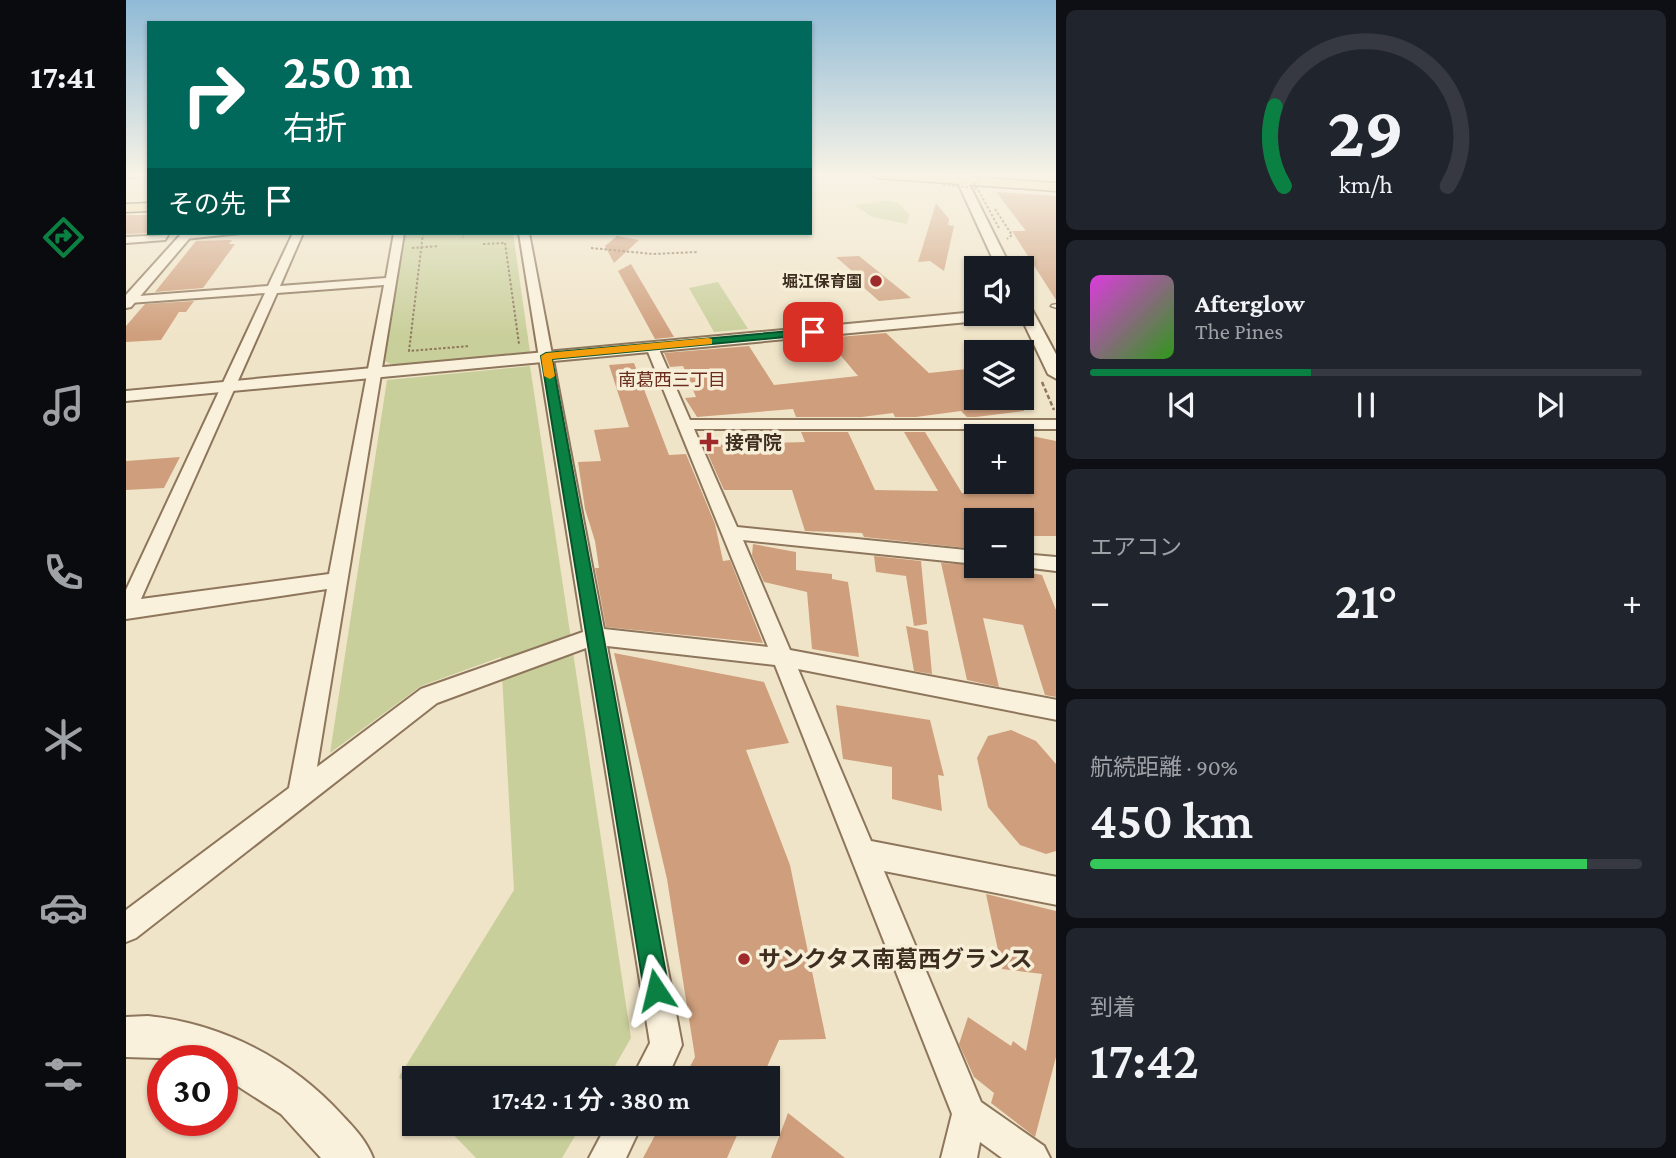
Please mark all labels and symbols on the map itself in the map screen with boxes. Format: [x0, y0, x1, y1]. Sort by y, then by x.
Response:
place label: 堀江保育園 [782, 273, 862, 290]
marker: 堀江保育園 [868, 273, 884, 289]
pin [783, 302, 843, 362]
district label: 南葛西三丁目 [618, 370, 726, 390]
marker: 接骨院 [699, 432, 719, 452]
place label: 接骨院 [725, 432, 782, 453]
place label: サンクタス南葛西グランス [758, 946, 1033, 972]
marker: サンクタス南葛西グランス [736, 951, 752, 967]
position arrow [619, 953, 693, 1027]
speed limit sign: 30 [147, 1045, 238, 1136]

